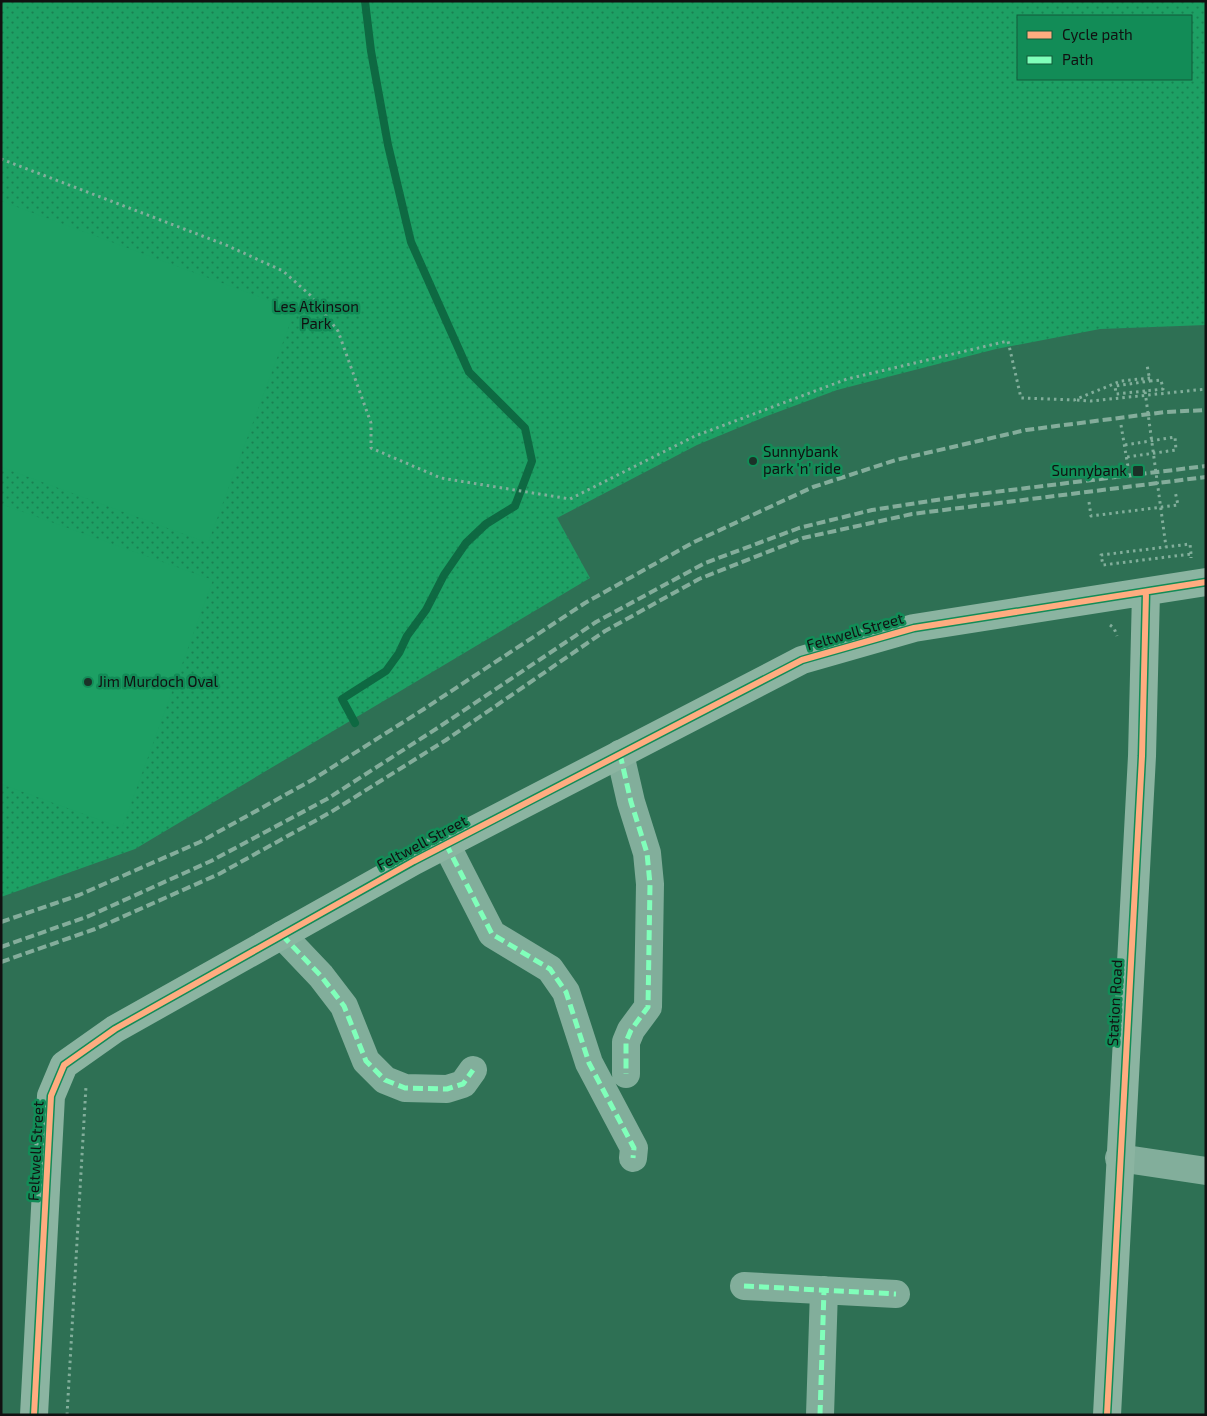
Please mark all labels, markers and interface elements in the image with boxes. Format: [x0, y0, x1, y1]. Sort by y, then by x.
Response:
legend [1017, 15, 1192, 80]
text: Cycle path [1062, 25, 1133, 43]
text: Path [1062, 50, 1093, 68]
park label: Les Atkinson Park [273, 297, 359, 332]
place label: Sunnybank park 'n' ride [763, 442, 841, 477]
marker: Sunnybank park 'n' ride [747, 455, 759, 467]
place label: Sunnybank [1052, 461, 1127, 479]
marker: Sunnybank [1131, 464, 1145, 478]
street label: Feltwell Street [804, 609, 905, 653]
place label: Jim Murdoch Oval [98, 672, 219, 690]
marker: Jim Murdoch Oval [82, 676, 94, 688]
street label: Feltwell Street [373, 811, 470, 874]
street label: Station Road [1103, 959, 1125, 1047]
street label: Feltwell Street [23, 1100, 47, 1201]

